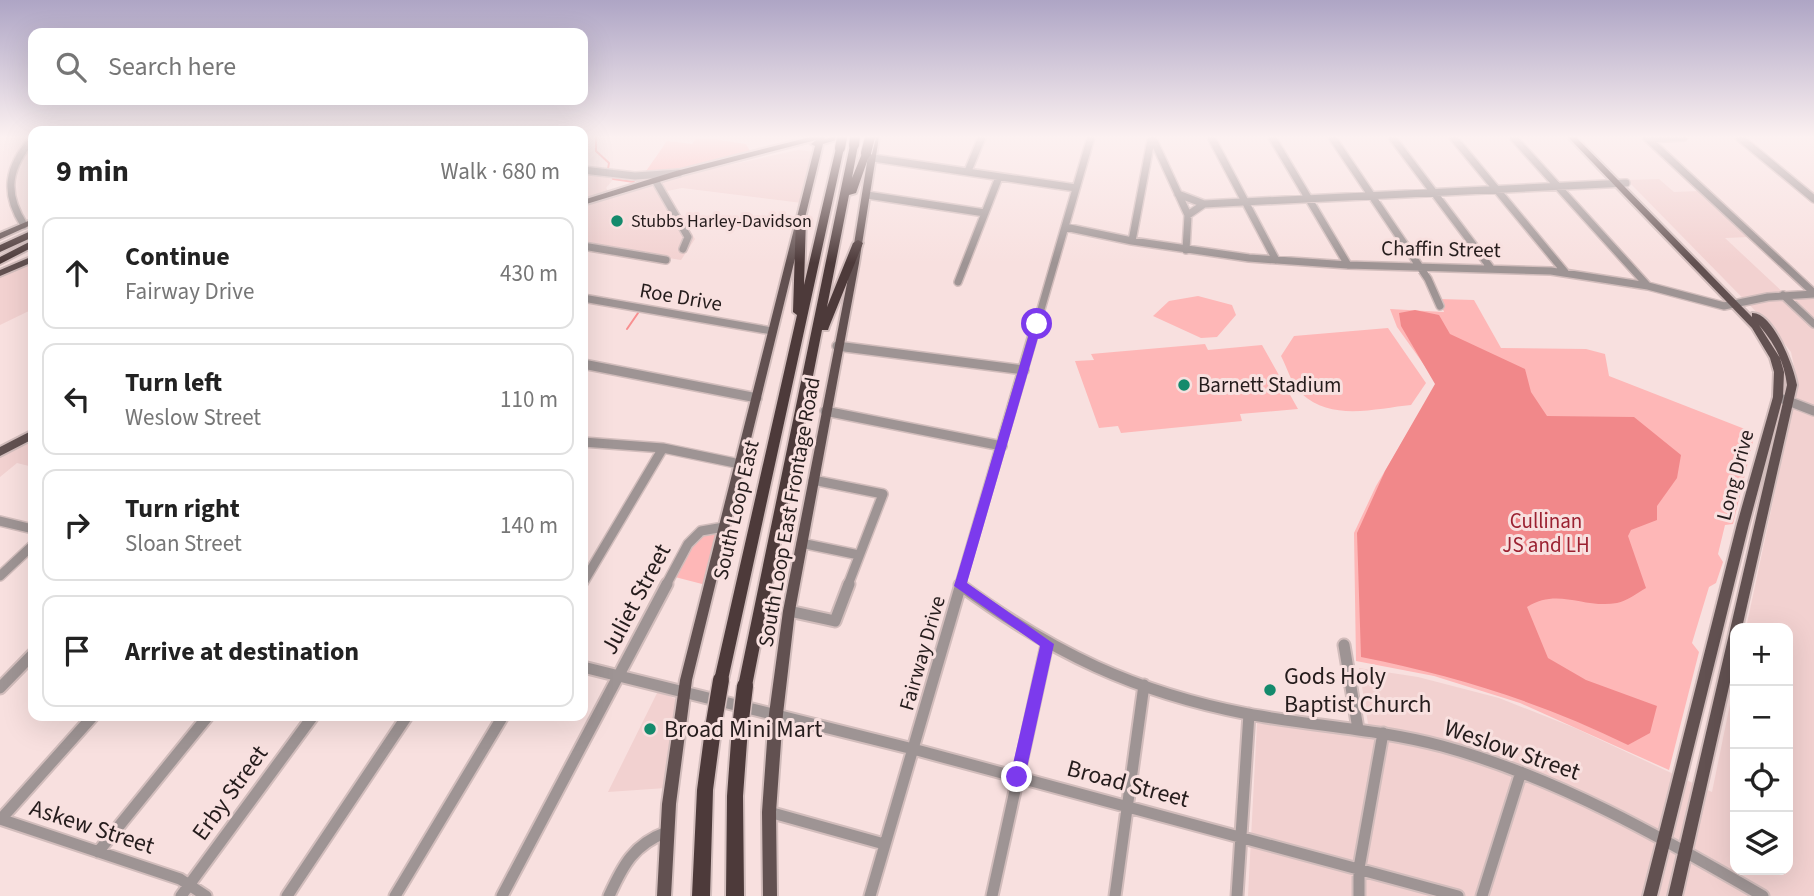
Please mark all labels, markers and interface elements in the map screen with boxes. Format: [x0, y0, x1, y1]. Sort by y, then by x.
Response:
search box [28, 28, 588, 105]
icon: search [52, 48, 90, 86]
text: Search here [108, 48, 236, 85]
text: 9 min [56, 150, 129, 193]
text: Walk · 680 m [441, 155, 560, 188]
place label: Stubbs Harley-Davidson [631, 209, 812, 234]
marker: Stubbs Harley-Davidson [609, 213, 625, 229]
street label: Chaffin Street [1381, 233, 1501, 265]
text: Continue [125, 238, 230, 275]
icon: ahead [58, 254, 96, 292]
text: 430 m [500, 257, 558, 290]
text: Fairway Drive [125, 275, 254, 308]
street label: Roe Drive [637, 275, 725, 319]
route start [1021, 308, 1052, 339]
text: Turn left [125, 364, 222, 401]
place label: Barnett Stadium [1198, 370, 1342, 400]
street label: South Loop East Frontage Road [750, 375, 828, 649]
marker: Barnett Stadium [1176, 377, 1192, 393]
icon: left [58, 380, 96, 418]
text: 110 m [500, 383, 558, 416]
text: Weslow Street [125, 401, 261, 434]
street label: Long Drive [1708, 426, 1762, 524]
street label: South Loop East [705, 437, 767, 583]
text: Turn right [125, 490, 240, 527]
icon: right [58, 506, 96, 544]
park label: Cullinan JS and LH [1502, 506, 1590, 560]
text: 140 m [500, 509, 558, 542]
text: Sloan Street [125, 527, 242, 560]
street label: Juliet Street [592, 537, 680, 661]
street label: Fairway Drive [891, 592, 953, 714]
map controls [1730, 623, 1793, 875]
button: + [1730, 623, 1793, 686]
icon: arrive [58, 632, 96, 670]
text: Arrive at destination [125, 633, 359, 670]
place label: Gods Holy Baptist Church [1284, 659, 1432, 722]
marker: Gods Holy Baptist Church [1262, 682, 1278, 698]
button: − [1730, 686, 1793, 749]
street label: Weslow Street [1439, 710, 1585, 790]
place label: Broad Mini Mart [664, 712, 822, 747]
marker: Broad Mini Mart [642, 721, 658, 737]
street label: Erby Street [183, 738, 277, 848]
button: locate [1730, 749, 1793, 812]
street label: Broad Street [1063, 751, 1193, 817]
route end [1001, 761, 1032, 792]
street label: Askew Street [25, 790, 159, 864]
button: layers [1730, 812, 1793, 875]

